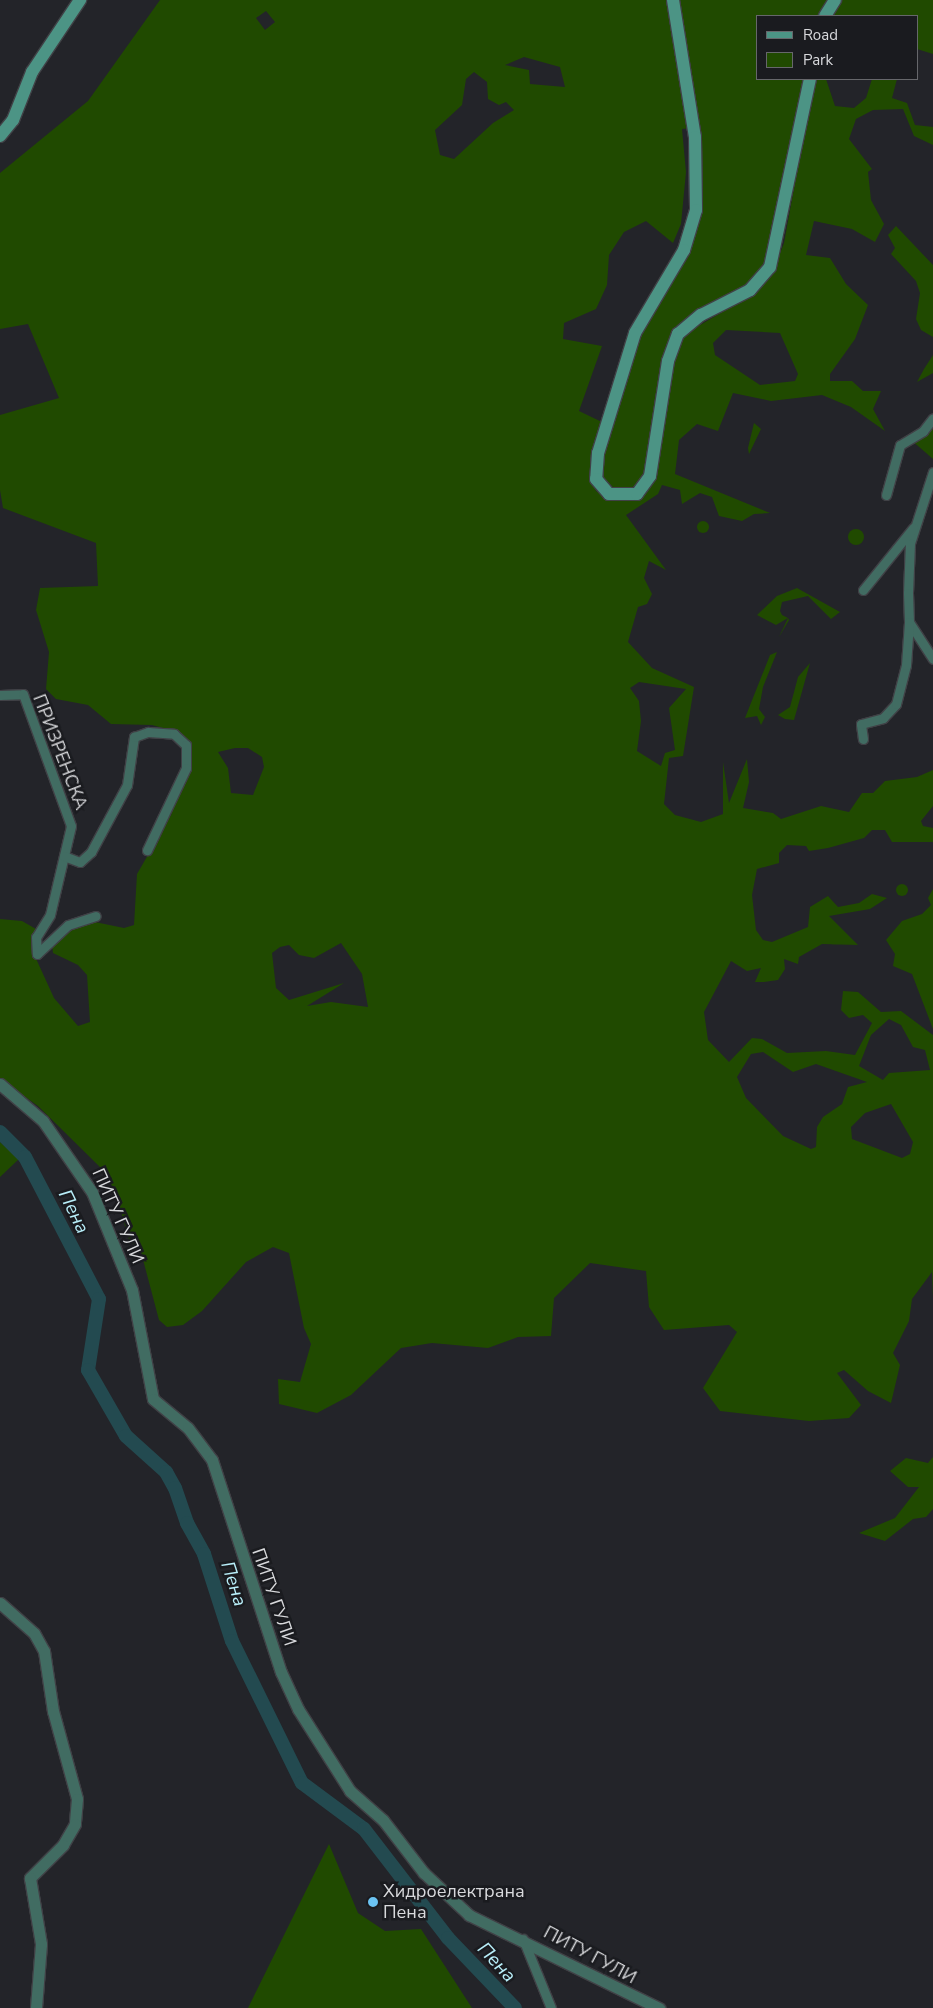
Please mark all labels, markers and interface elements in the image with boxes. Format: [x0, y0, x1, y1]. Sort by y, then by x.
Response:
legend [756, 15, 918, 80]
text: Road [803, 25, 838, 45]
text: Park [803, 50, 833, 70]
street label: ПРИЗРЕНСКА [28, 691, 92, 813]
street label: ПИТУ ГУЛИ [87, 1165, 149, 1267]
water label: Пена [53, 1186, 93, 1238]
street label: ПИТУ ГУЛИ [247, 1545, 301, 1649]
water label: Пена [215, 1559, 251, 1609]
place label: Хидроелектрана Пена [383, 1881, 525, 1924]
marker: Хидроелектрана Пена [367, 1896, 379, 1908]
street label: ПИТУ ГУЛИ [540, 1922, 640, 1988]
water label: Пена [472, 1938, 520, 1988]

